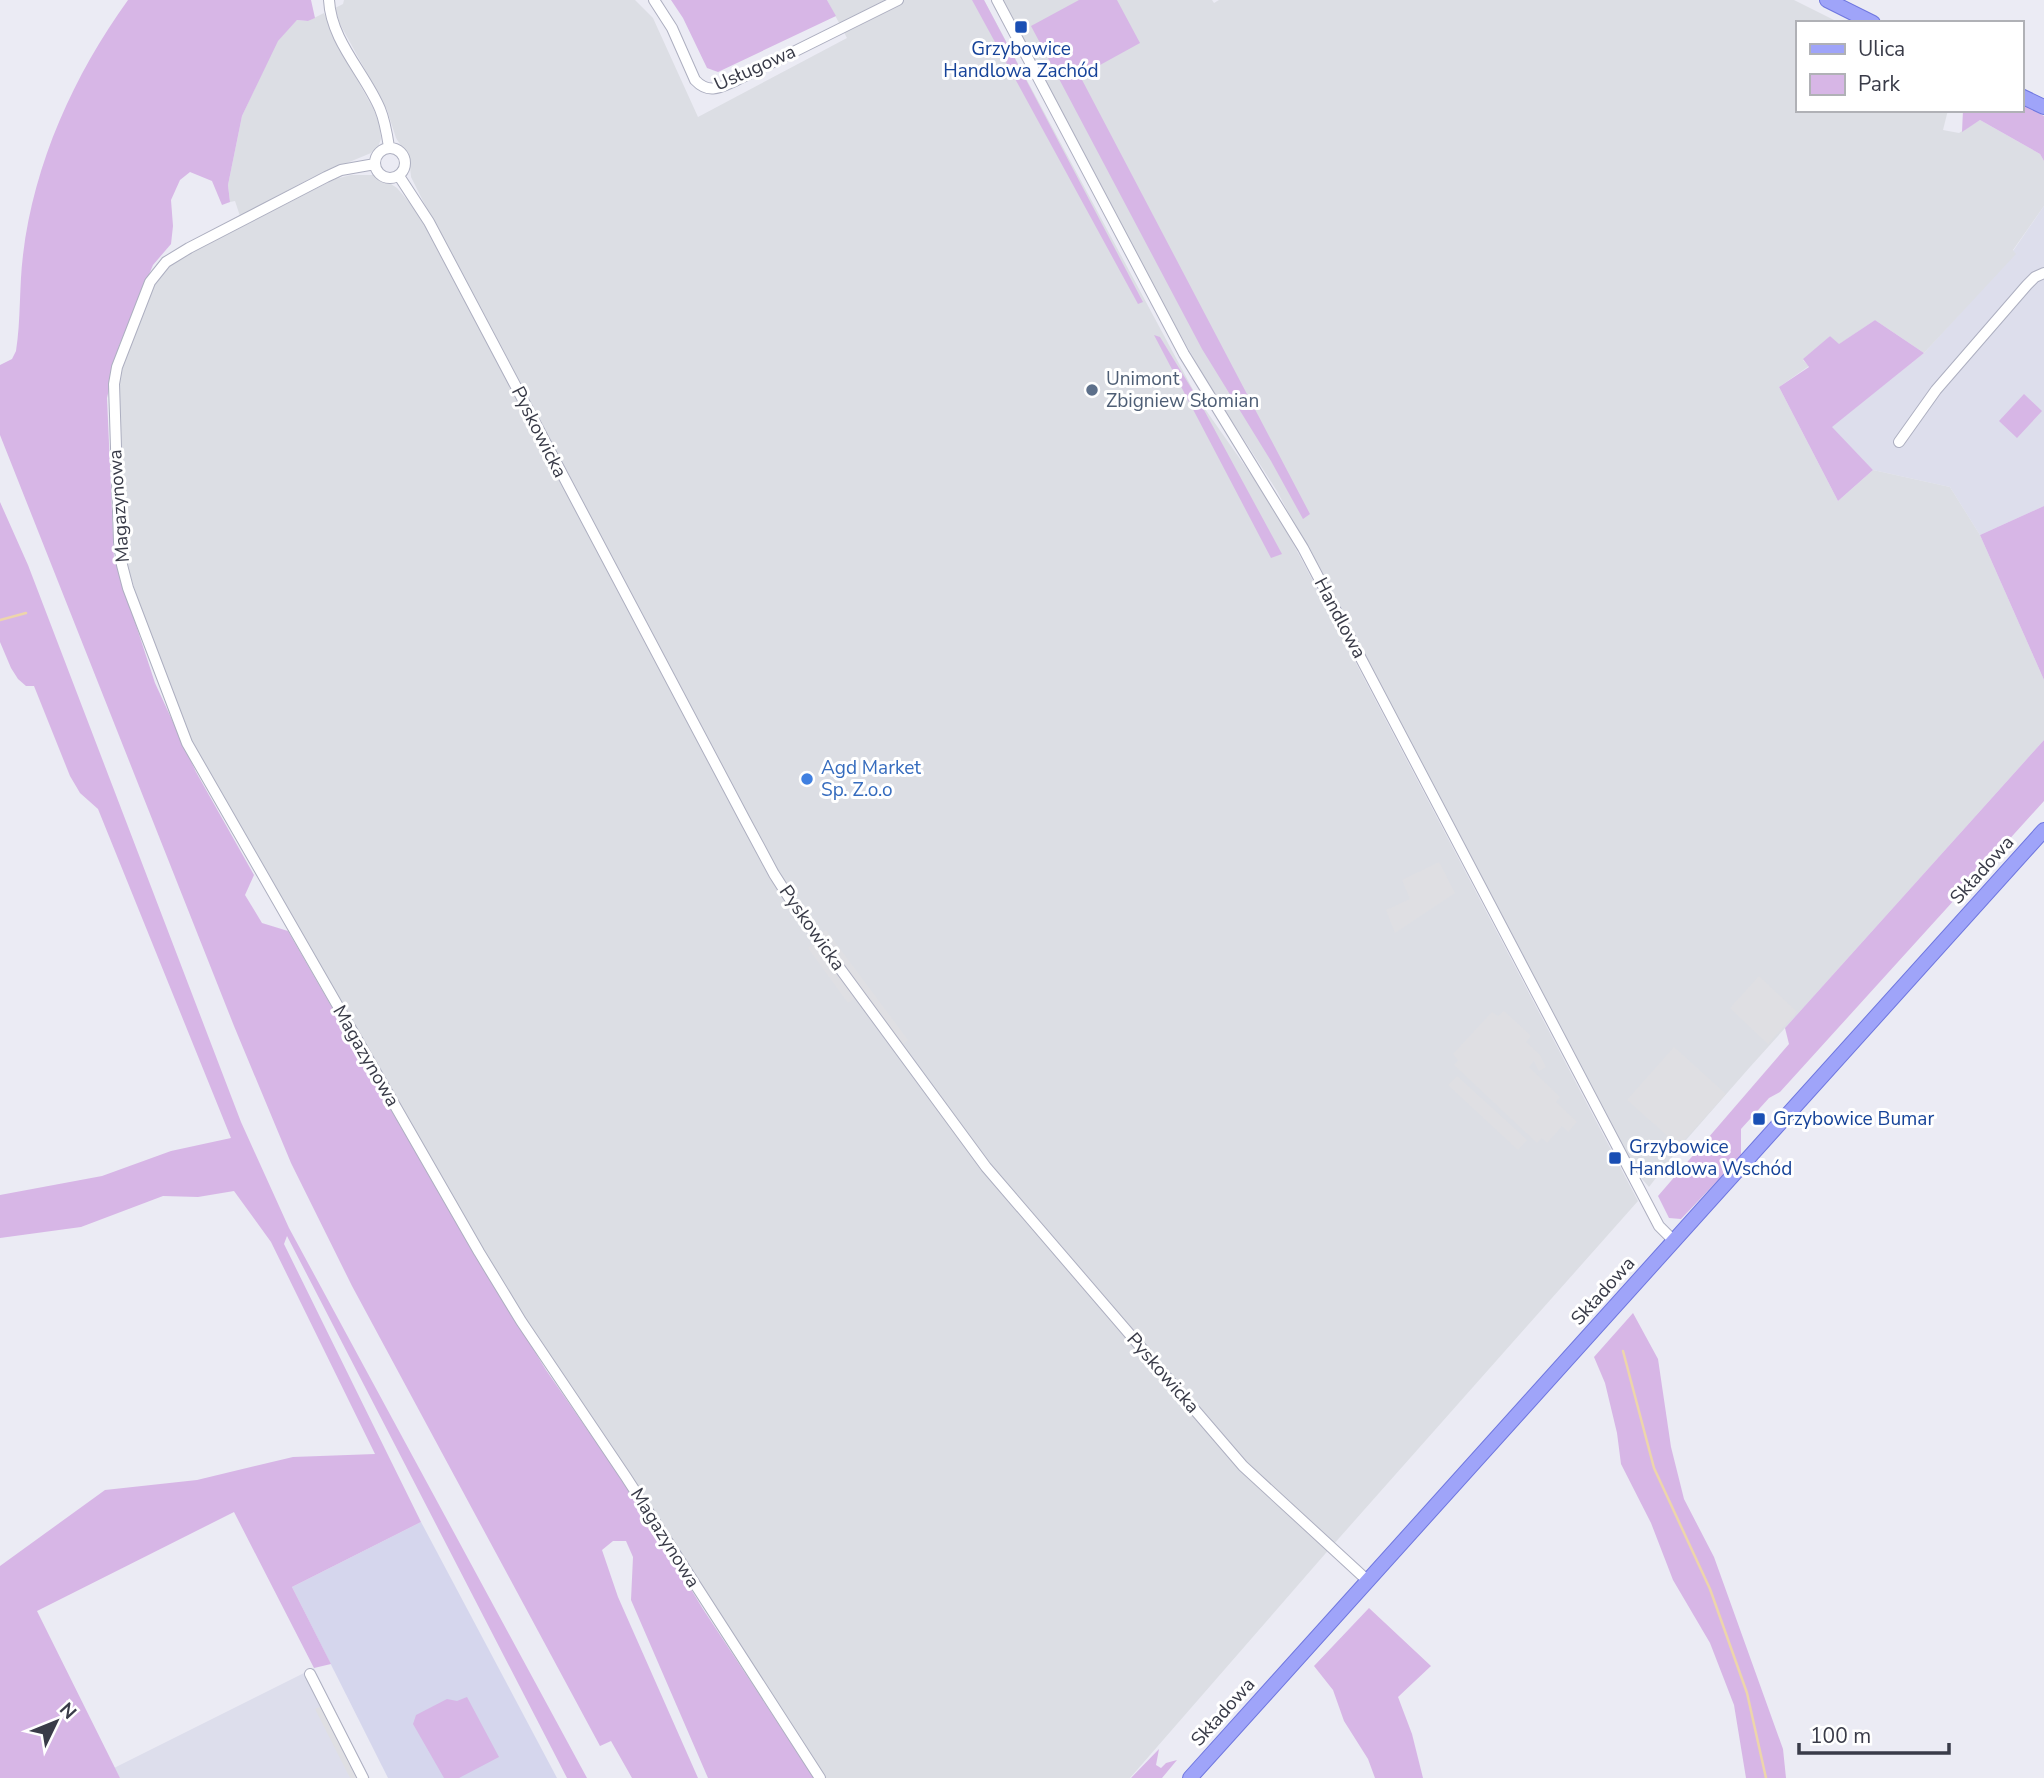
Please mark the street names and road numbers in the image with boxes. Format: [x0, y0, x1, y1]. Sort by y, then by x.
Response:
street label: Usługowa [710, 38, 800, 98]
street label: Pyskowicka [505, 382, 573, 482]
street label: Magazynowa [102, 449, 136, 563]
street label: Handlowa [1308, 573, 1372, 663]
street label: Składowa [1944, 830, 2020, 910]
street label: Pyskowicka [773, 880, 851, 976]
street label: Magazynowa [326, 1001, 406, 1111]
street label: Składowa [1565, 1251, 1641, 1331]
street label: Pyskowicka [1121, 1327, 1205, 1419]
street label: Magazynowa [624, 1483, 706, 1593]
street label: Składowa [1185, 1672, 1261, 1752]

